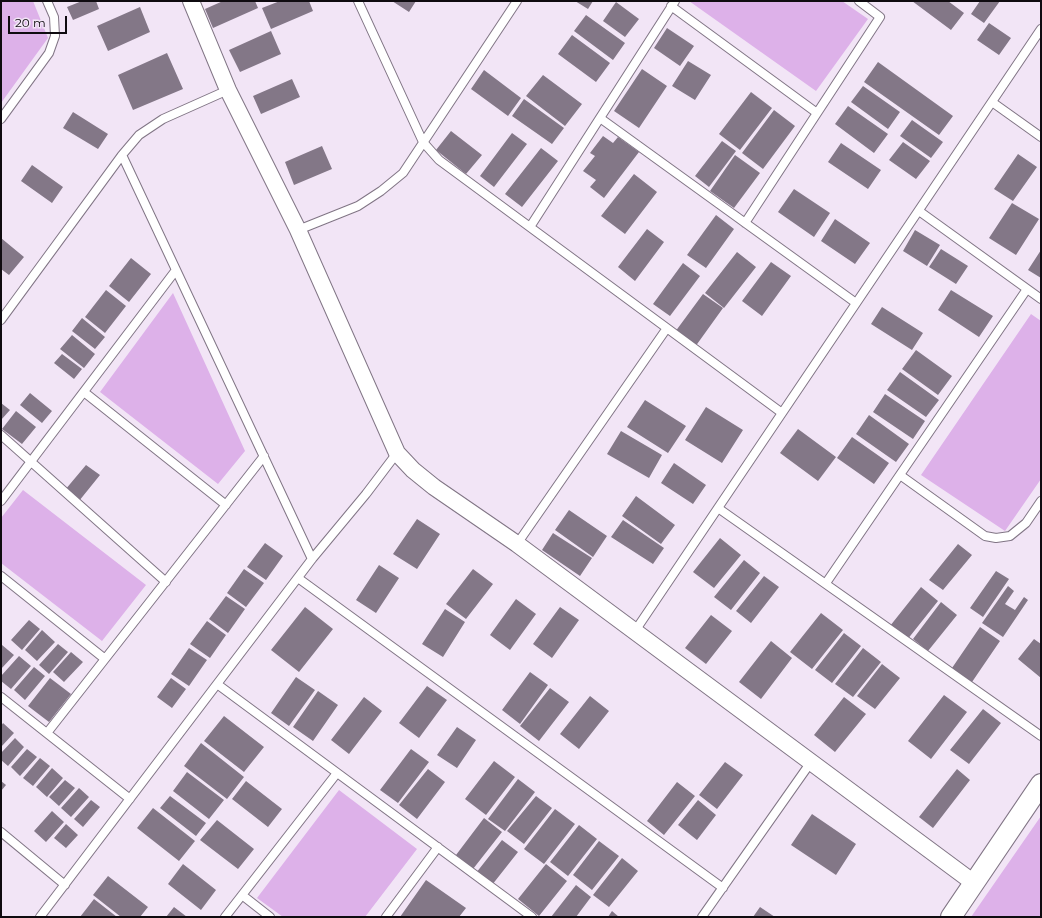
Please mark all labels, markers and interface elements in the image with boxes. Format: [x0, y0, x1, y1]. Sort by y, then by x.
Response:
scale bar [10, 8, 69, 34]
text: 20 m [15, 15, 46, 30]

